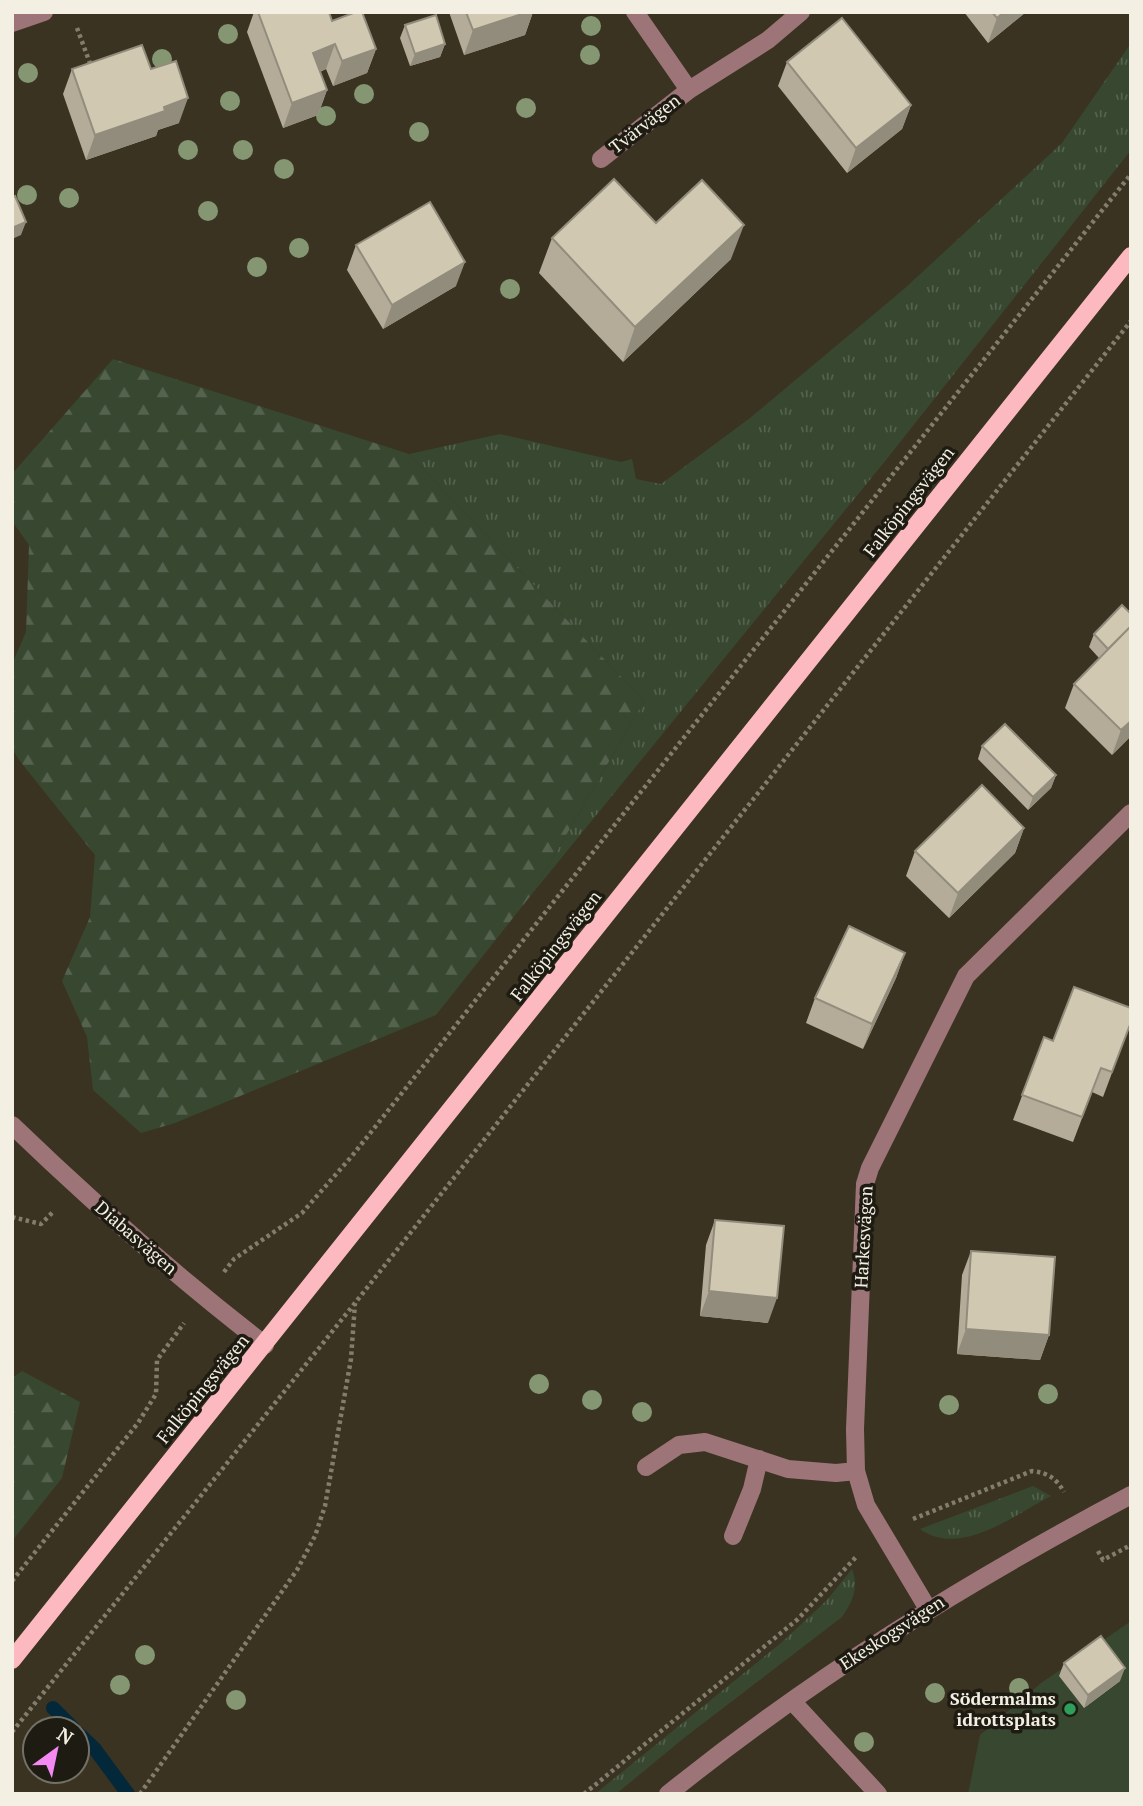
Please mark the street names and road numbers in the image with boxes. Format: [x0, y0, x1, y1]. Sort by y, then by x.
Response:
street label: Tvärvägen [604, 88, 685, 159]
street label: Falköpingsvägen [857, 441, 959, 562]
street label: Falköpingsvägen [504, 885, 606, 1006]
street label: Harkesvägen [848, 1185, 878, 1289]
street label: Diabasvägen [91, 1195, 183, 1280]
street label: Falköpingsvägen [151, 1328, 254, 1448]
street label: Ekeskogsvägen [835, 1589, 949, 1675]

